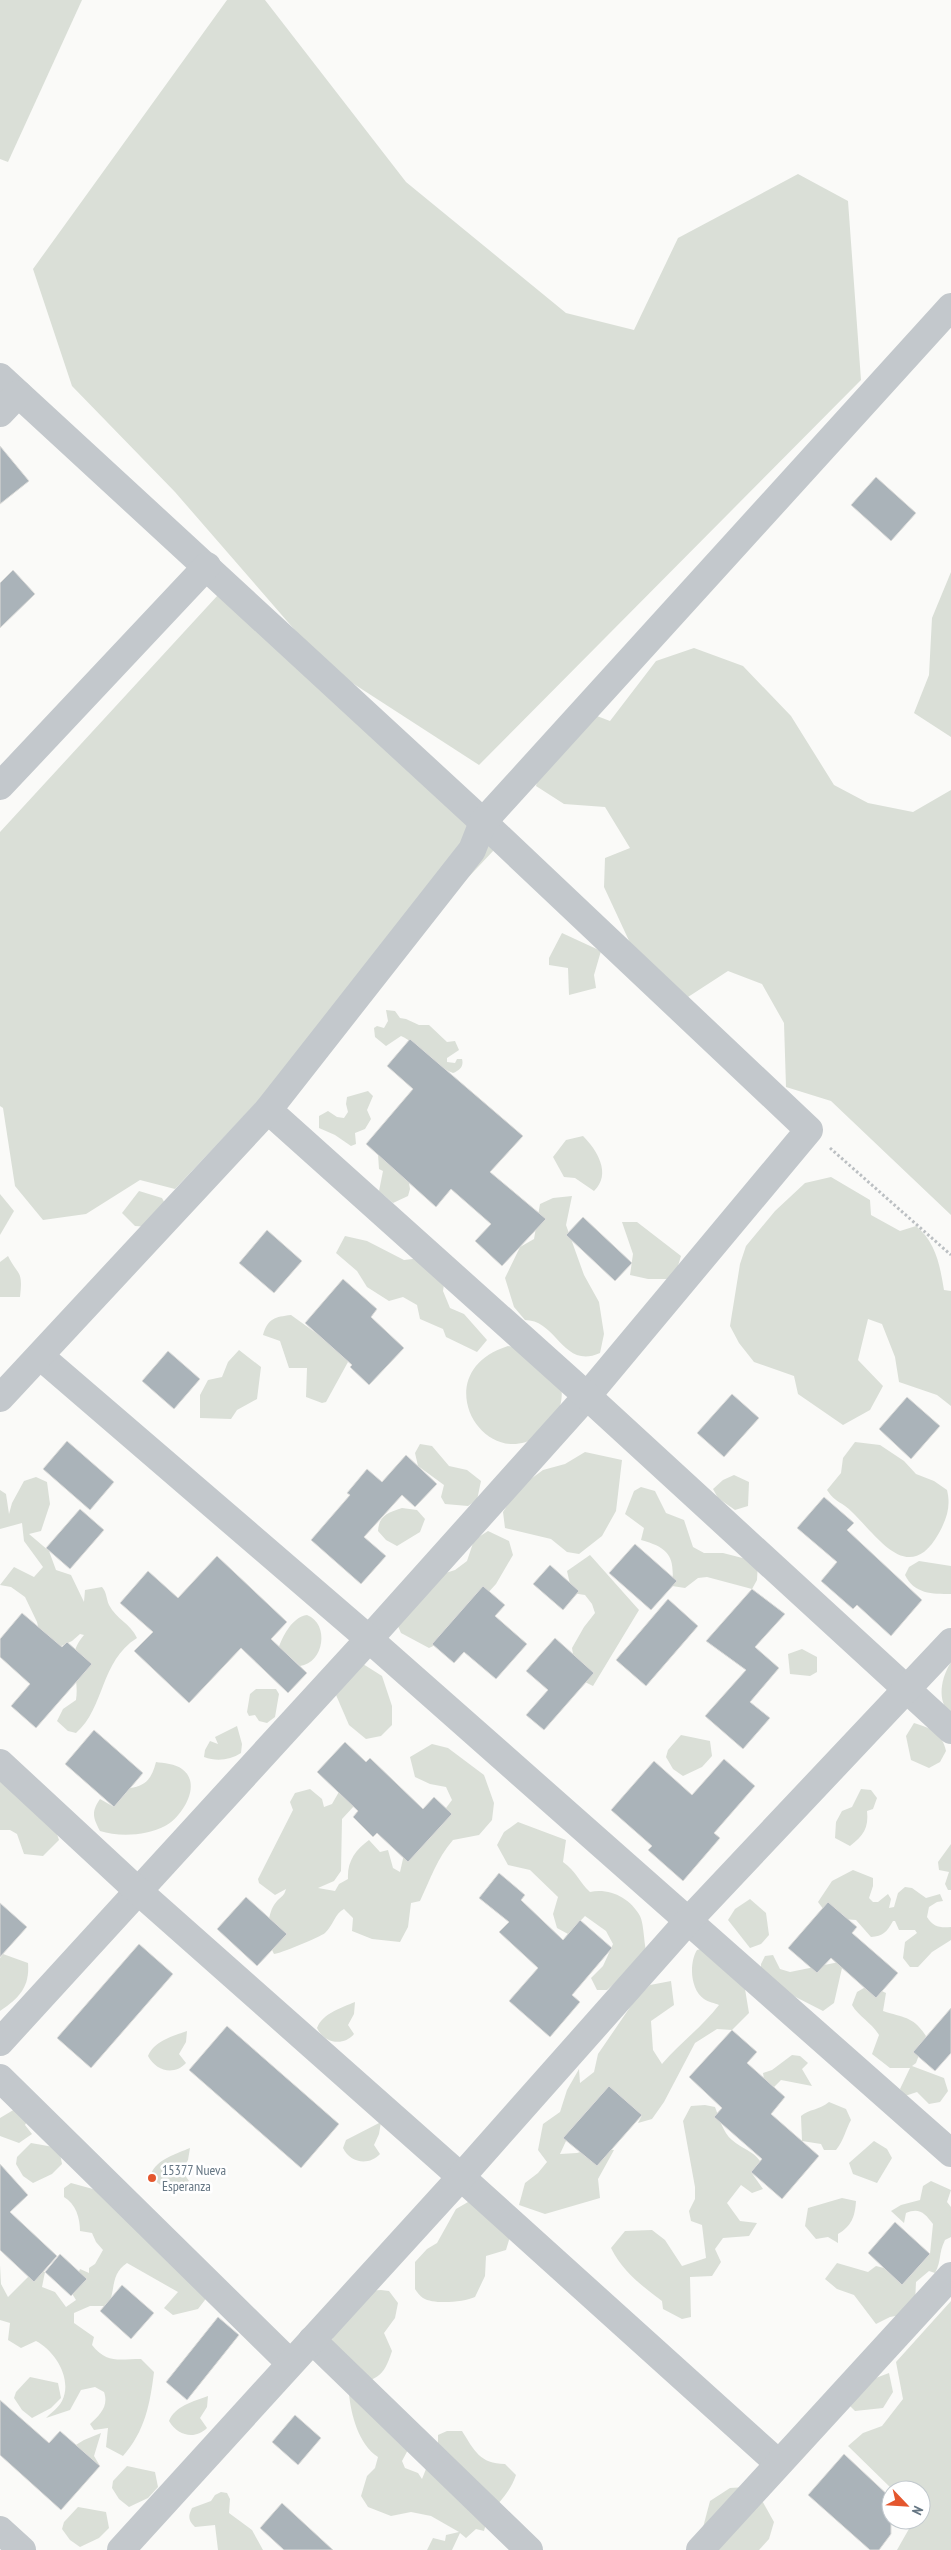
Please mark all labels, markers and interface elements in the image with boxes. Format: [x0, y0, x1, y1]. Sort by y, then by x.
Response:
place label: 15377 Nueva Esperanza [162, 2161, 226, 2195]
marker: 15377 Nueva Esperanza [146, 2172, 158, 2184]
north arrow [881, 2480, 931, 2530]
text: N [908, 2503, 928, 2518]

